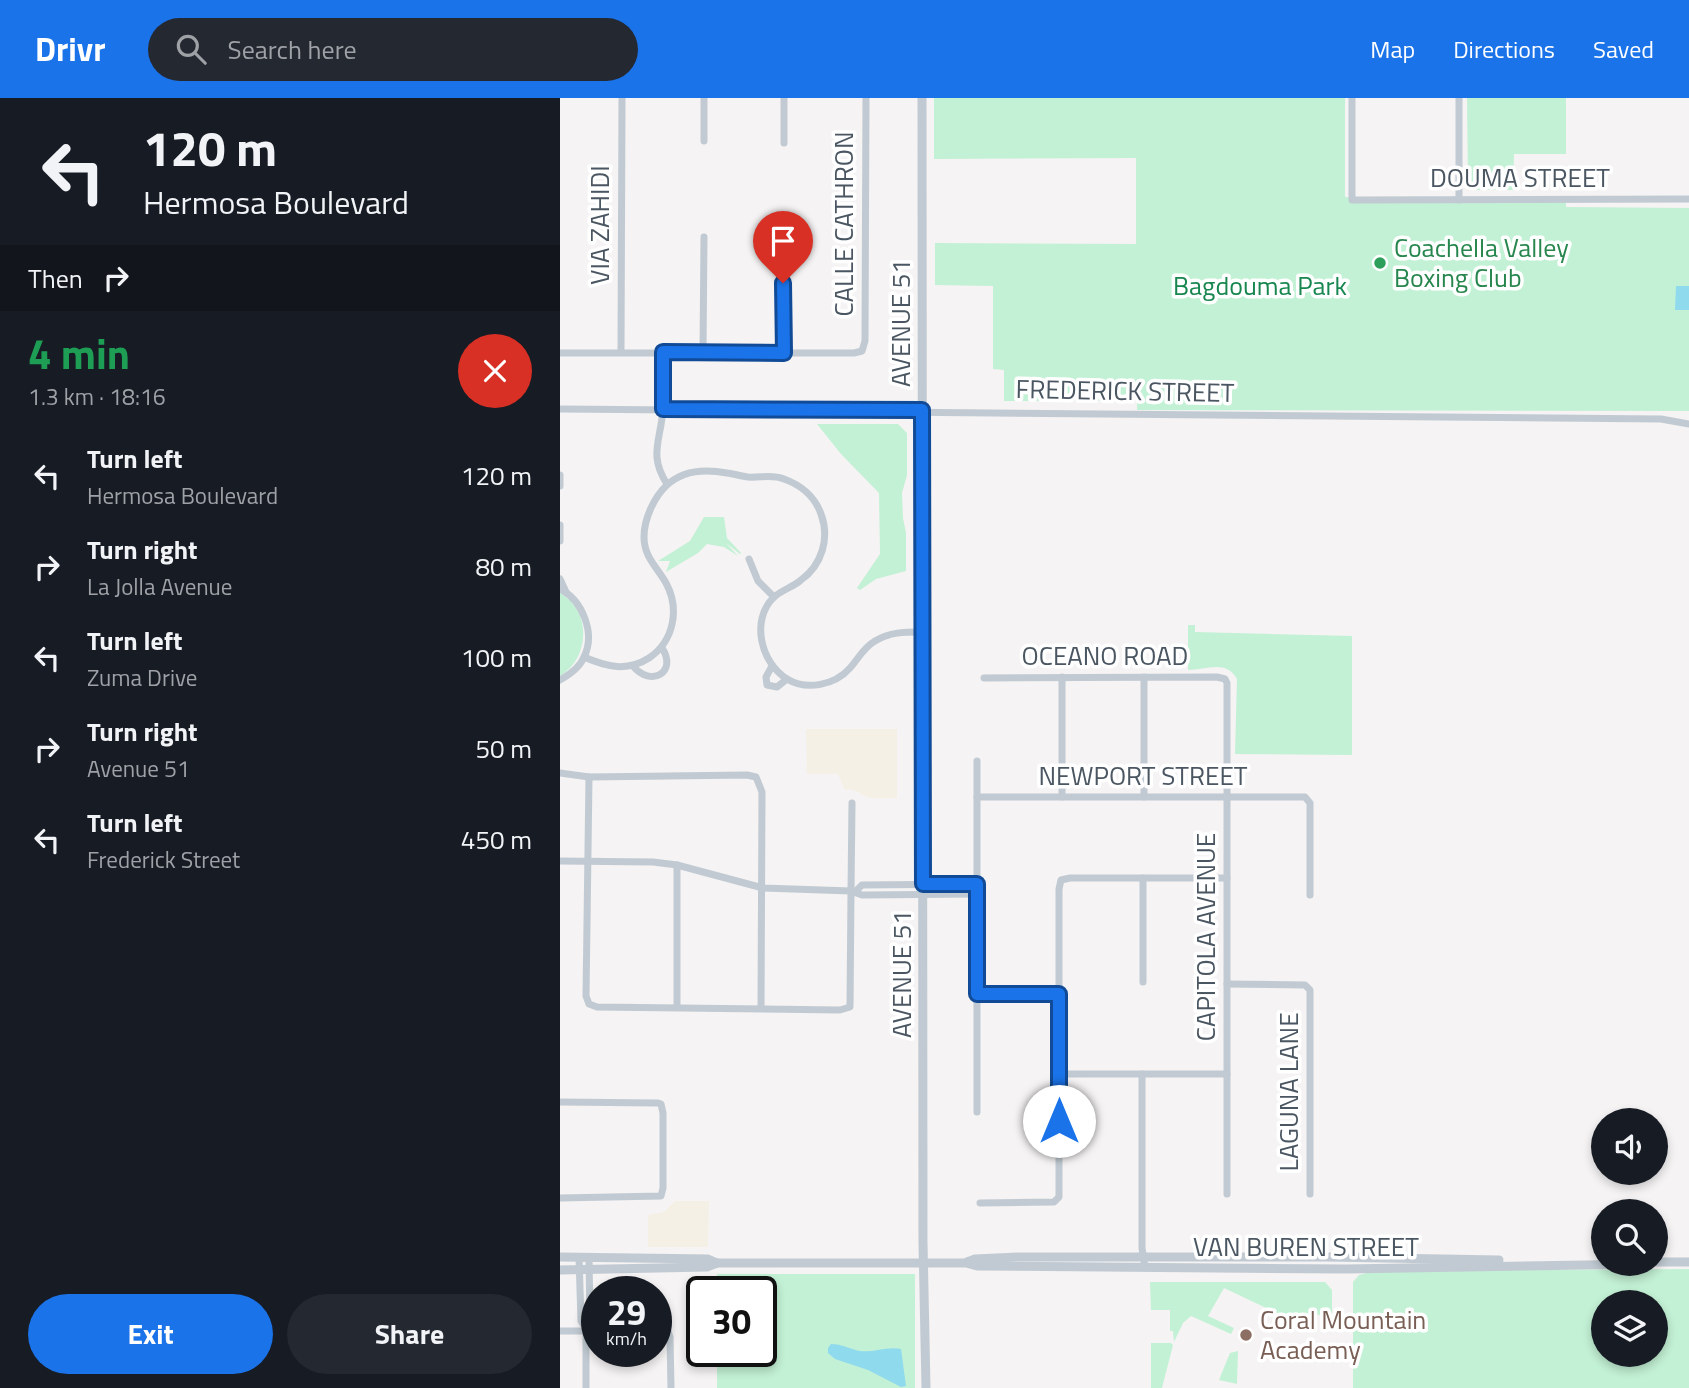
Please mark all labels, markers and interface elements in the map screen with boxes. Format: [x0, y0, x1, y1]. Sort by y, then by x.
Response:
search box [148, 18, 638, 81]
text: Drivr [35, 24, 106, 74]
icon: search [172, 30, 210, 68]
text: Search here [228, 30, 357, 69]
text: Map [1370, 31, 1415, 67]
text: Directions [1453, 31, 1555, 67]
text: Saved [1593, 31, 1654, 67]
text: 120 m [143, 110, 277, 185]
icon: left [28, 126, 119, 217]
street label: CALLE CATHRON [824, 131, 863, 317]
street label: DOUMA STREET [1430, 158, 1610, 197]
street label: VIA ZAHIDI [580, 165, 619, 285]
text: Hermosa Boulevard [143, 178, 409, 226]
pin [753, 211, 813, 283]
icon: arrive [764, 222, 802, 260]
place label: Coachella Valley Boxing Club [1394, 228, 1569, 297]
marker: Coachella Valley Boxing Club [1372, 255, 1388, 271]
text: Then [28, 259, 83, 298]
icon: right [97, 259, 135, 297]
street label: AVENUE 51 [881, 259, 920, 387]
park label: Bagdouma Park [1173, 266, 1347, 305]
text: 4 min [28, 321, 130, 385]
button: close [458, 334, 532, 408]
street label: FREDERICK STREET [1015, 369, 1235, 412]
text: 1.3 km · 18:16 [28, 379, 166, 414]
text: Turn left [87, 439, 182, 478]
text: 120 m [461, 456, 532, 495]
icon: left [28, 457, 66, 495]
text: Hermosa Boulevard [87, 478, 278, 513]
text: Turn right [87, 530, 198, 569]
text: 80 m [475, 547, 532, 586]
icon: right [28, 548, 66, 586]
text: La Jolla Avenue [87, 569, 232, 604]
text: Turn left [87, 621, 182, 660]
street label: OCEANO ROAD [1022, 636, 1188, 675]
text: 100 m [461, 638, 532, 677]
icon: left [28, 639, 66, 677]
text: Zuma Drive [87, 660, 197, 695]
text: Turn right [87, 712, 198, 751]
text: 50 m [475, 729, 532, 768]
icon: right [28, 730, 66, 768]
text: Avenue 51 [87, 751, 190, 786]
street label: NEWPORT STREET [1039, 756, 1248, 795]
text: Turn left [87, 803, 182, 842]
text: 450 m [461, 820, 532, 859]
icon: left [28, 821, 66, 859]
street label: CAPITOLA AVENUE [1186, 833, 1225, 1041]
text: Frederick Street [87, 842, 240, 877]
street label: AVENUE 51 [882, 910, 921, 1038]
street label: LAGUNA LANE [1269, 1012, 1308, 1172]
position arrow [1022, 1084, 1096, 1158]
map controls [1591, 1108, 1668, 1367]
button: sound [1591, 1108, 1668, 1185]
button: search [1591, 1199, 1668, 1276]
street label: VAN BUREN STREET [1193, 1227, 1419, 1266]
speed limit sign: 30 [686, 1276, 777, 1367]
text: 29 [607, 1285, 646, 1339]
button: layers [1591, 1290, 1668, 1367]
button: Exit [28, 1294, 273, 1374]
button: Share [287, 1294, 532, 1374]
place label: Coral Mountain Academy [1260, 1300, 1426, 1369]
text: km/h [606, 1325, 647, 1352]
marker: Coral Mountain Academy [1238, 1327, 1254, 1343]

